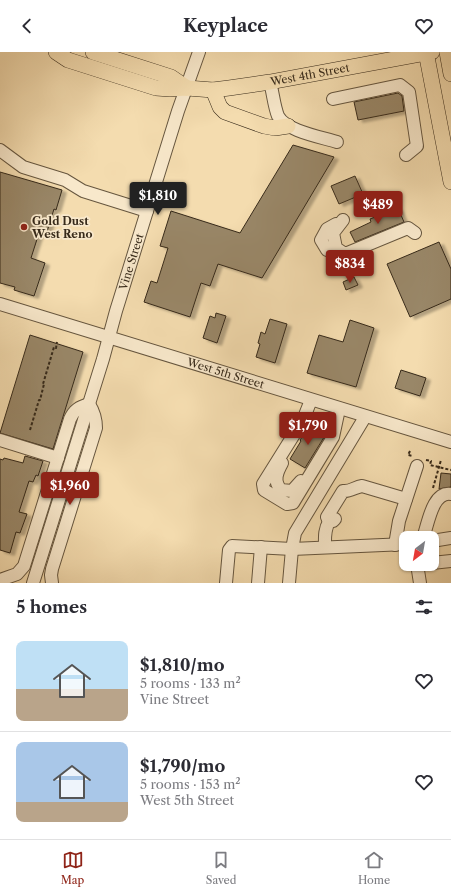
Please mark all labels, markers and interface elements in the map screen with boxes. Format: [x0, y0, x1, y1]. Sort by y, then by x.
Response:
icon: back [16, 15, 38, 37]
text: Keyplace [183, 15, 268, 37]
icon: heart [413, 15, 435, 37]
street label: West 4th Street [268, 60, 351, 89]
pin: $1,810 [125, 182, 191, 216]
text: $1,810 [139, 187, 177, 203]
pin: $489 [354, 191, 402, 225]
text: $489 [363, 196, 393, 212]
place label: Gold Dust West Reno [31, 214, 92, 241]
marker: Gold Dust West Reno [19, 222, 29, 232]
street label: Vine Street [116, 232, 147, 293]
pin: $834 [326, 250, 374, 284]
text: $834 [335, 255, 365, 271]
street label: West 5th Street [185, 354, 266, 391]
pin: $1,790 [275, 412, 341, 446]
text: $1,790 [288, 417, 328, 433]
pin: $1,960 [37, 472, 103, 506]
text: $1,960 [50, 477, 90, 493]
north arrow [399, 531, 439, 571]
map controls [399, 531, 439, 571]
icon: filters [413, 596, 435, 618]
text: 5 homes [16, 597, 87, 617]
text: $1,810/mo [140, 655, 224, 675]
icon: home [48, 657, 96, 705]
icon: heart [413, 670, 435, 692]
text: 5 rooms · 133 m² [140, 675, 241, 691]
text: Vine Street [140, 691, 209, 707]
text: $1,790/mo [140, 756, 225, 776]
icon: home [48, 758, 96, 806]
icon: heart [413, 771, 435, 793]
text: 5 rooms · 153 m² [140, 776, 241, 792]
text: West 5th Street [140, 792, 234, 808]
tab: Map [61, 849, 84, 887]
tab: Saved [206, 849, 236, 887]
tab: Home [358, 849, 390, 887]

